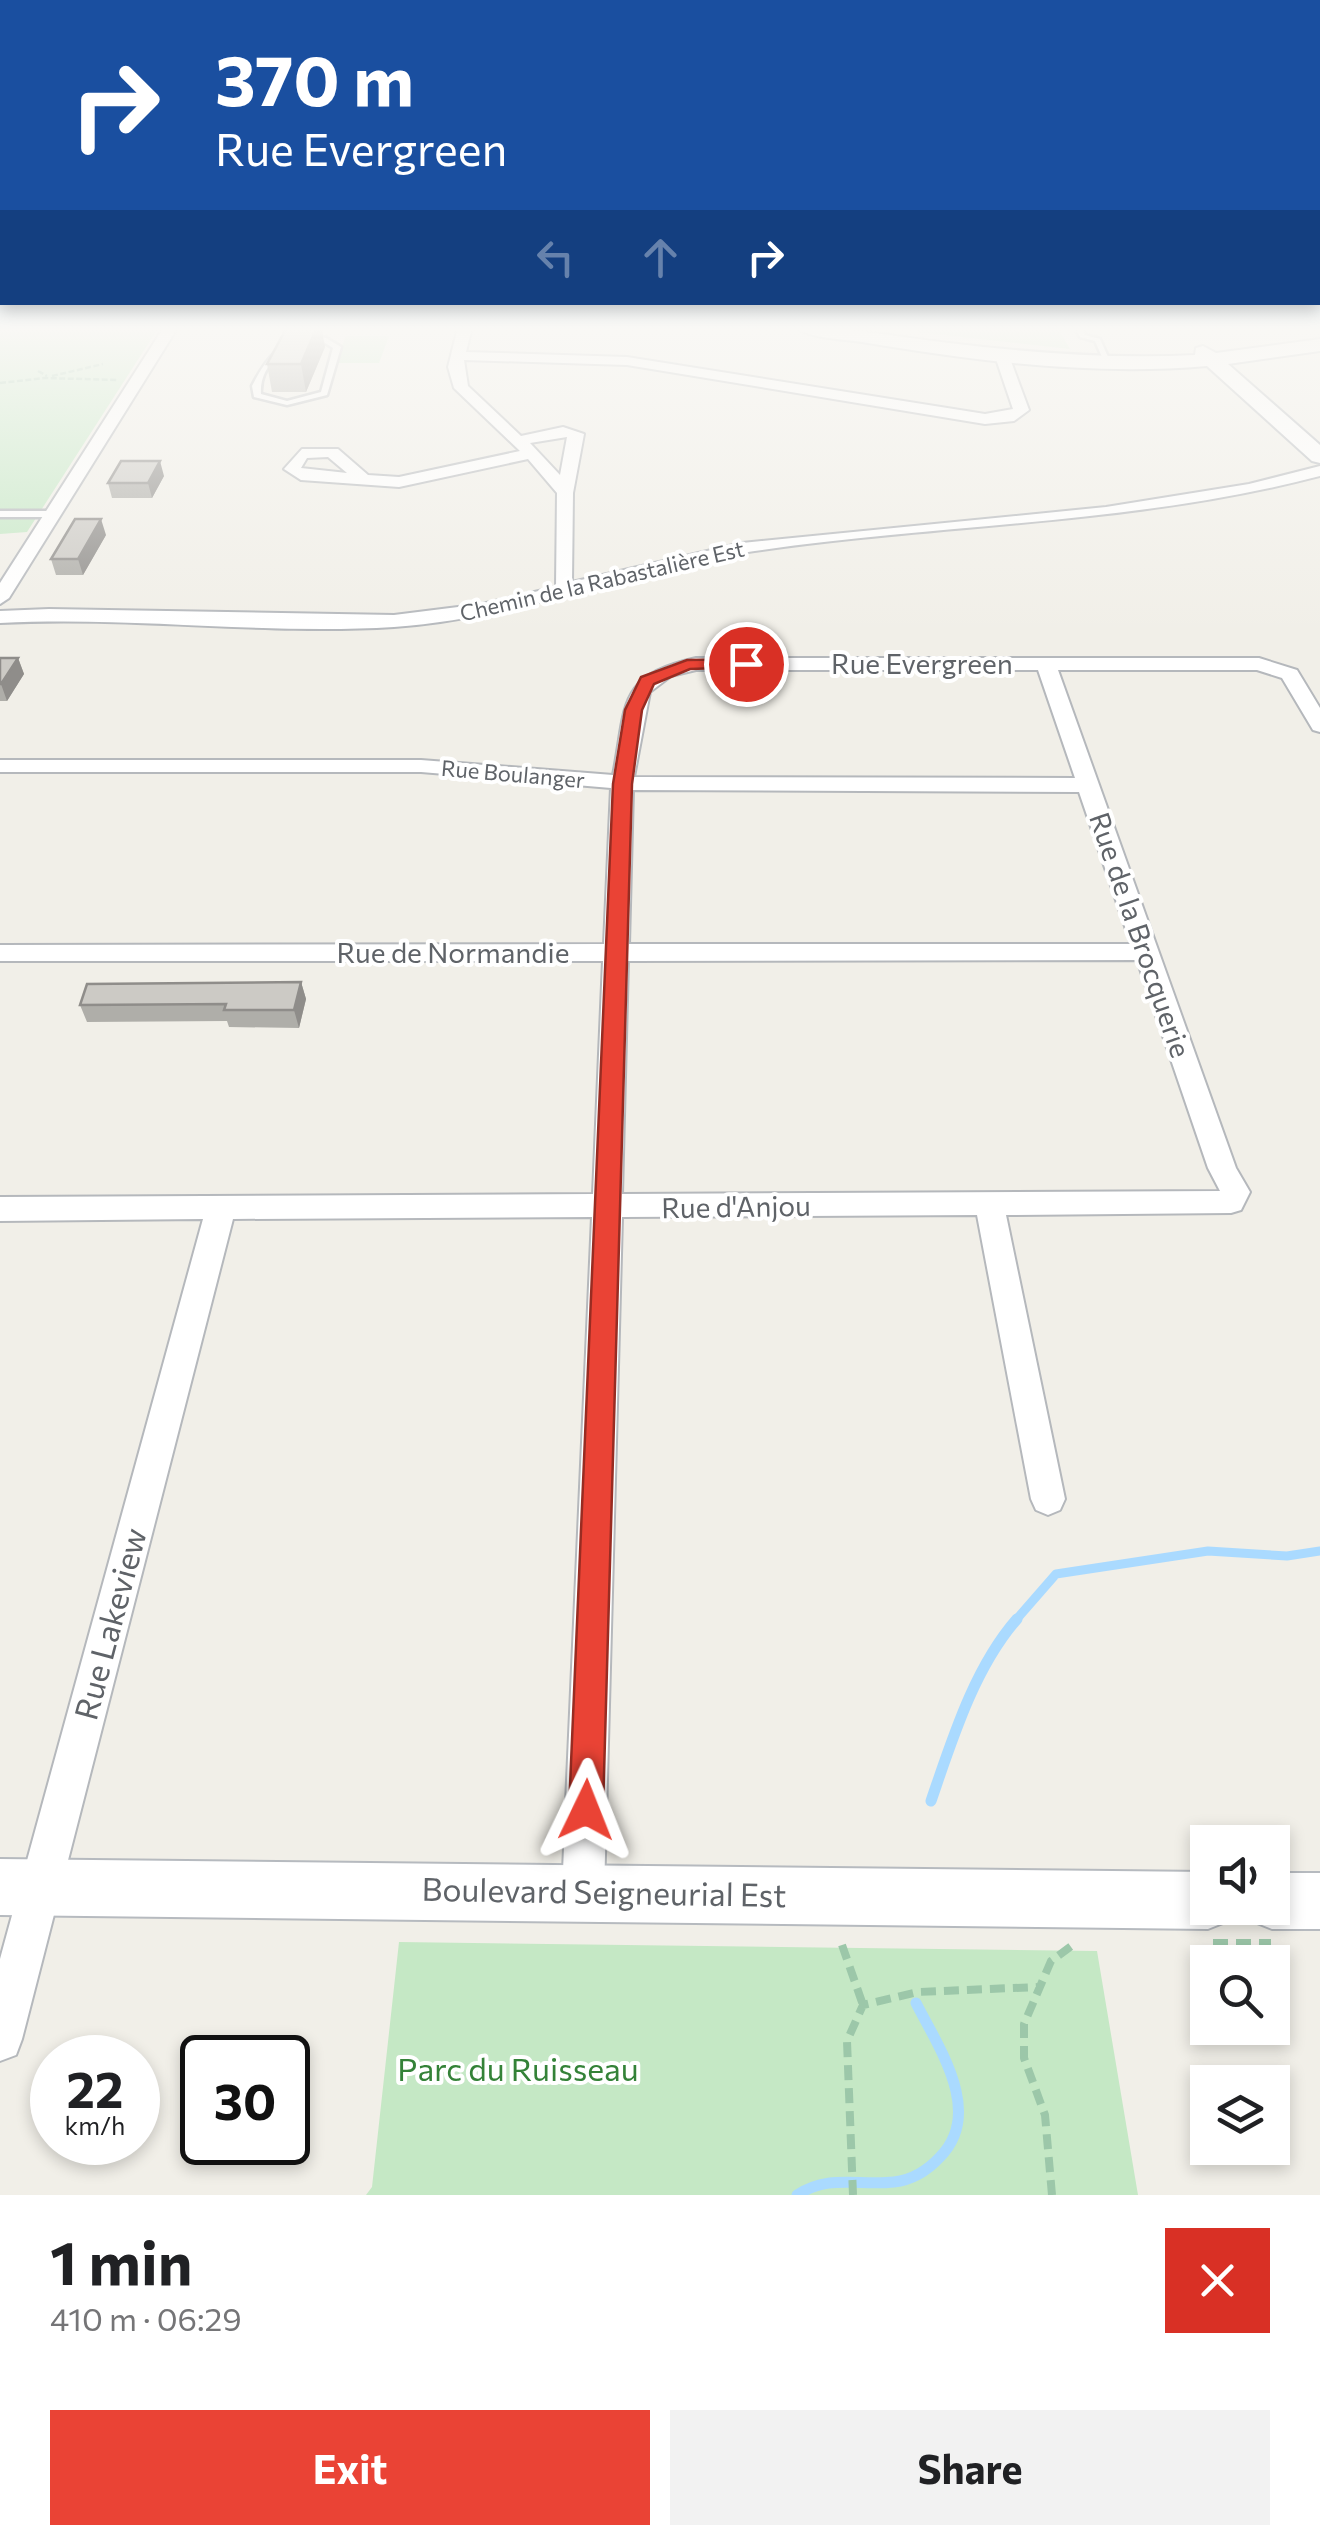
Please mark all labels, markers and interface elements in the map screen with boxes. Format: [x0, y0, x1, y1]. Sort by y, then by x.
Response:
text: 370 m [215, 35, 414, 120]
icon: right [50, 40, 180, 170]
text: Rue Evergreen [215, 120, 507, 175]
icon: left [528, 230, 583, 285]
icon: ahead [633, 230, 688, 285]
icon: right [738, 230, 793, 285]
street label: Chemin de la Rabastalière Est [457, 535, 747, 626]
pin [704, 622, 789, 707]
icon: arrive [719, 637, 774, 692]
street label: Rue Evergreen [831, 646, 1013, 680]
street label: Rue Boulanger [440, 754, 586, 793]
street label: Rue de la Brocquerie [1083, 808, 1199, 1062]
street label: Rue de Normandie [337, 935, 569, 969]
street label: Rue d'Anjou [661, 1188, 811, 1224]
street label: Rue Lakeview [64, 1523, 154, 1724]
position arrow [534, 1758, 638, 1862]
map controls [1190, 1825, 1290, 2165]
button: sound [1190, 1825, 1290, 1925]
street label: Boulevard Seigneurial Est [421, 1868, 787, 1914]
button: search [1190, 1945, 1290, 2045]
speed limit sign: 30 [180, 2035, 310, 2165]
park label: Parc du Ruisseau [397, 2048, 639, 2088]
text: 22 [67, 2057, 123, 2118]
button: layers [1190, 2065, 1290, 2165]
text: km/h [65, 2110, 125, 2140]
text: 1 min [50, 2224, 192, 2297]
button: close [1165, 2228, 1270, 2333]
text: 410 m · 06:29 [50, 2298, 242, 2338]
button: Exit [50, 2410, 650, 2525]
button: Share [670, 2410, 1270, 2525]

